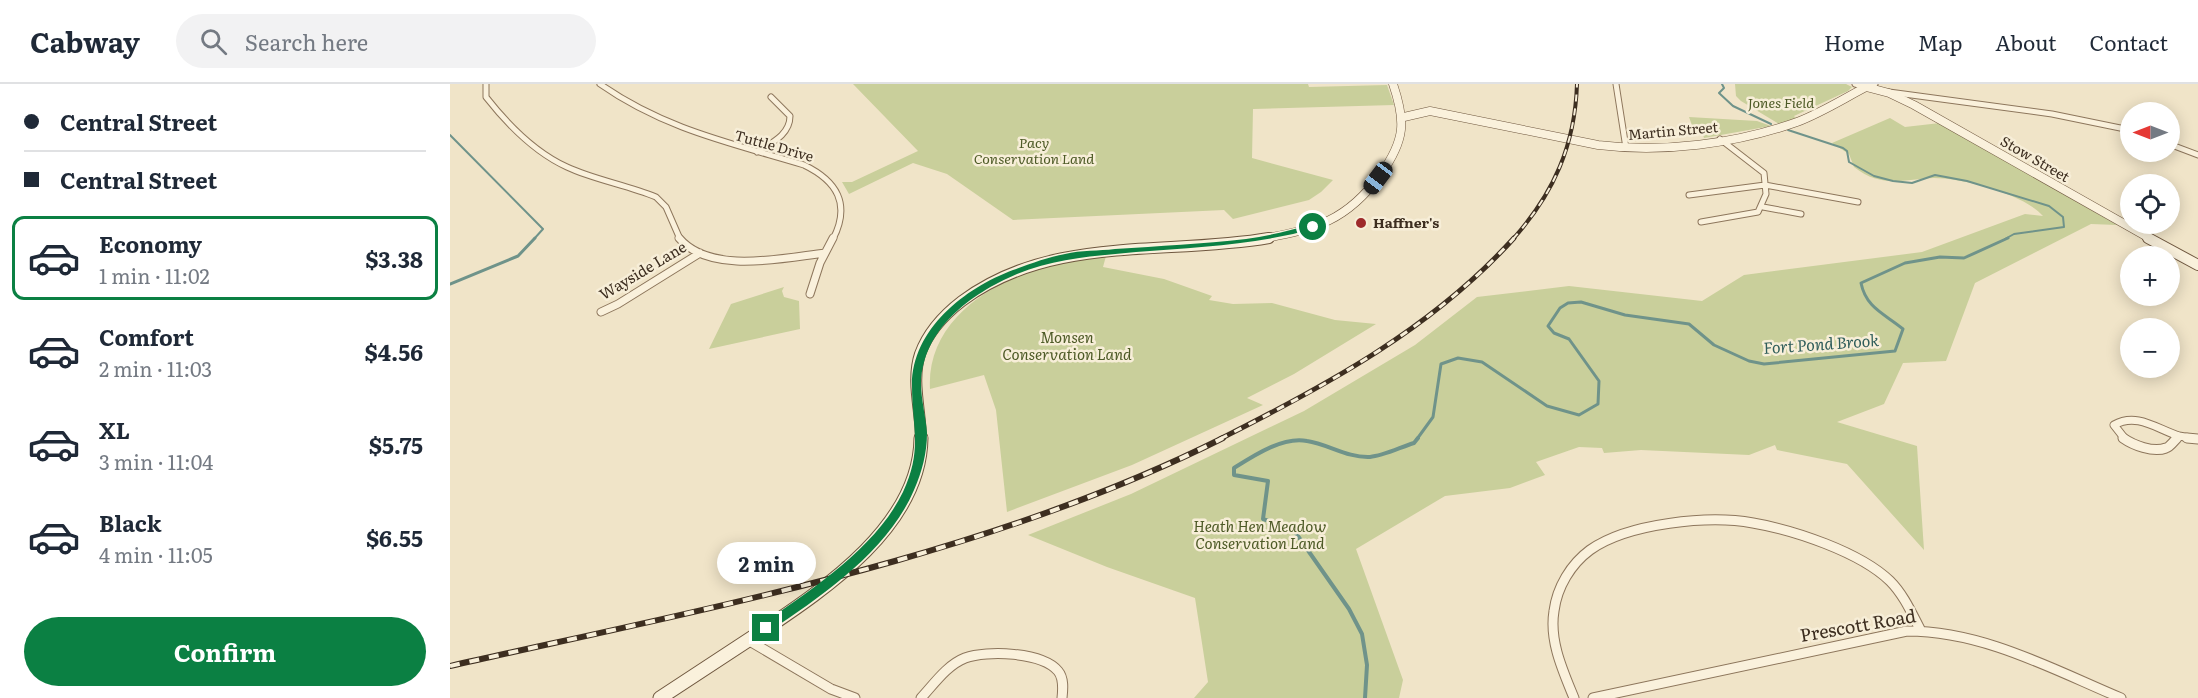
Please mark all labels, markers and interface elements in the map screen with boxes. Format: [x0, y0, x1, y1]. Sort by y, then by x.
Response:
search box [176, 14, 596, 68]
text: Cabway [30, 20, 140, 62]
icon: search [197, 25, 230, 58]
text: Search here [245, 25, 368, 58]
text: Home [1824, 26, 1885, 57]
text: Map [1918, 26, 1962, 57]
text: About [1995, 26, 2057, 57]
text: Contact [2090, 26, 2168, 57]
park label: Jones Field [1748, 92, 1814, 112]
north arrow [2120, 102, 2180, 162]
map controls [2120, 102, 2180, 378]
text: Central Street [60, 105, 217, 138]
street label: Martin Street [1627, 116, 1719, 144]
street label: Tuttle Drive [732, 124, 816, 166]
street label: Stow Street [1997, 130, 2074, 186]
park label: Pacy Conservation Land [974, 132, 1094, 168]
car [1360, 158, 1396, 198]
text: Central Street [60, 163, 217, 196]
button: locate [2120, 174, 2180, 234]
place label: Haffner's [1373, 212, 1439, 232]
route start [1299, 213, 1326, 240]
marker: Haffner's [1354, 216, 1368, 230]
text: Economy [99, 227, 202, 260]
icon: car [27, 231, 81, 285]
street label: Wayside Lane [594, 234, 690, 305]
text: $3.38 [365, 242, 423, 275]
button: + [2120, 246, 2180, 306]
text: 1 min · 11:02 [99, 260, 210, 290]
button: − [2120, 318, 2180, 378]
text: Comfort [99, 320, 194, 353]
icon: car [27, 324, 81, 378]
park label: Monsen Conservation Land [1002, 325, 1132, 365]
water label: Fort Pond Brook [1762, 327, 1880, 359]
text: $4.56 [365, 335, 423, 368]
text: 2 min · 11:03 [99, 353, 212, 383]
text: XL [99, 413, 130, 446]
icon: car [27, 417, 81, 471]
text: $5.75 [369, 428, 423, 461]
text: 3 min · 11:04 [99, 446, 213, 476]
text: Black [99, 506, 161, 539]
icon: car [27, 510, 81, 564]
park label: Heath Hen Meadow Conservation Land [1193, 514, 1327, 554]
text: $6.55 [366, 521, 423, 554]
text: 4 min · 11:05 [99, 539, 213, 569]
callout: 2 min [716, 541, 816, 583]
text: 2 min [739, 548, 794, 578]
street label: Prescott Road [1798, 601, 1918, 648]
route end [752, 614, 779, 641]
button: Confirm [24, 617, 426, 686]

